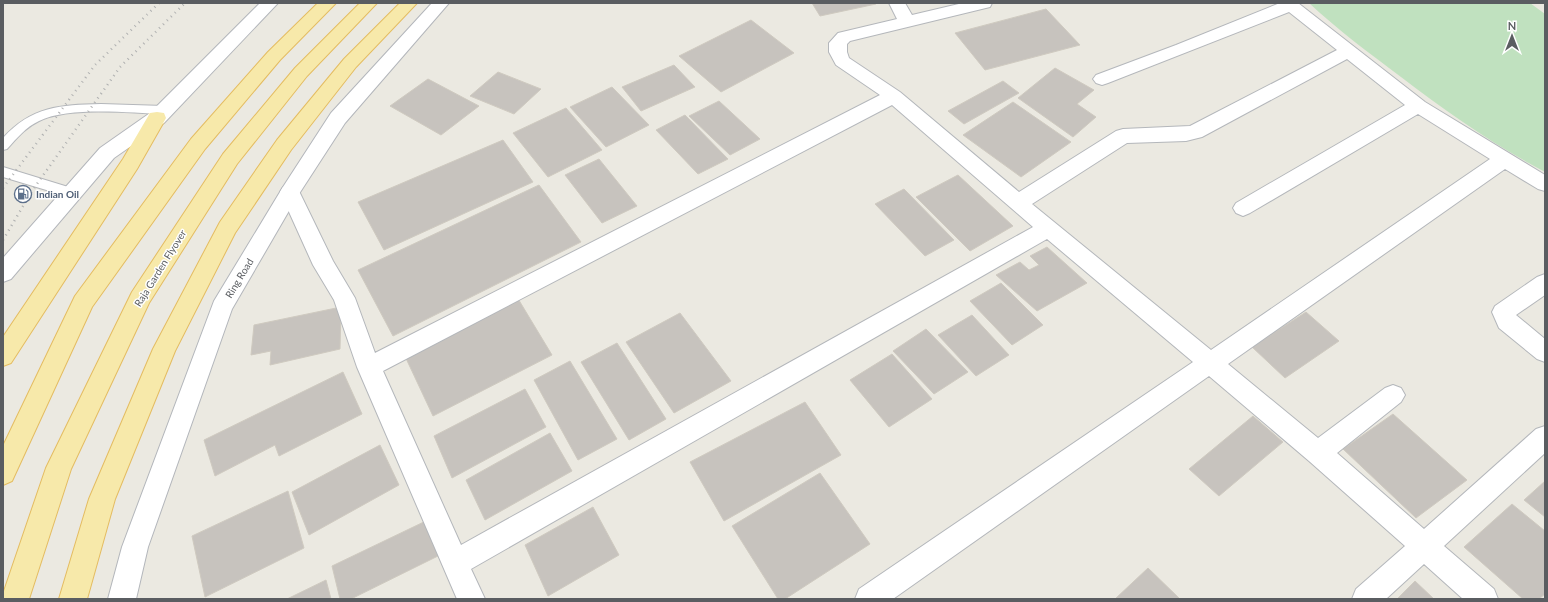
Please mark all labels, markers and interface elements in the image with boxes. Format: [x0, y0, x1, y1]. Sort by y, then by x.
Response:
north arrow [1492, 16, 1532, 56]
text: N [1508, 19, 1516, 32]
fuel station icon: Indian Oil [13, 184, 33, 204]
place label: Indian Oil [36, 188, 79, 200]
street label: Raja Garden Flyover [132, 227, 189, 309]
street label: Ring Road [222, 256, 256, 300]

